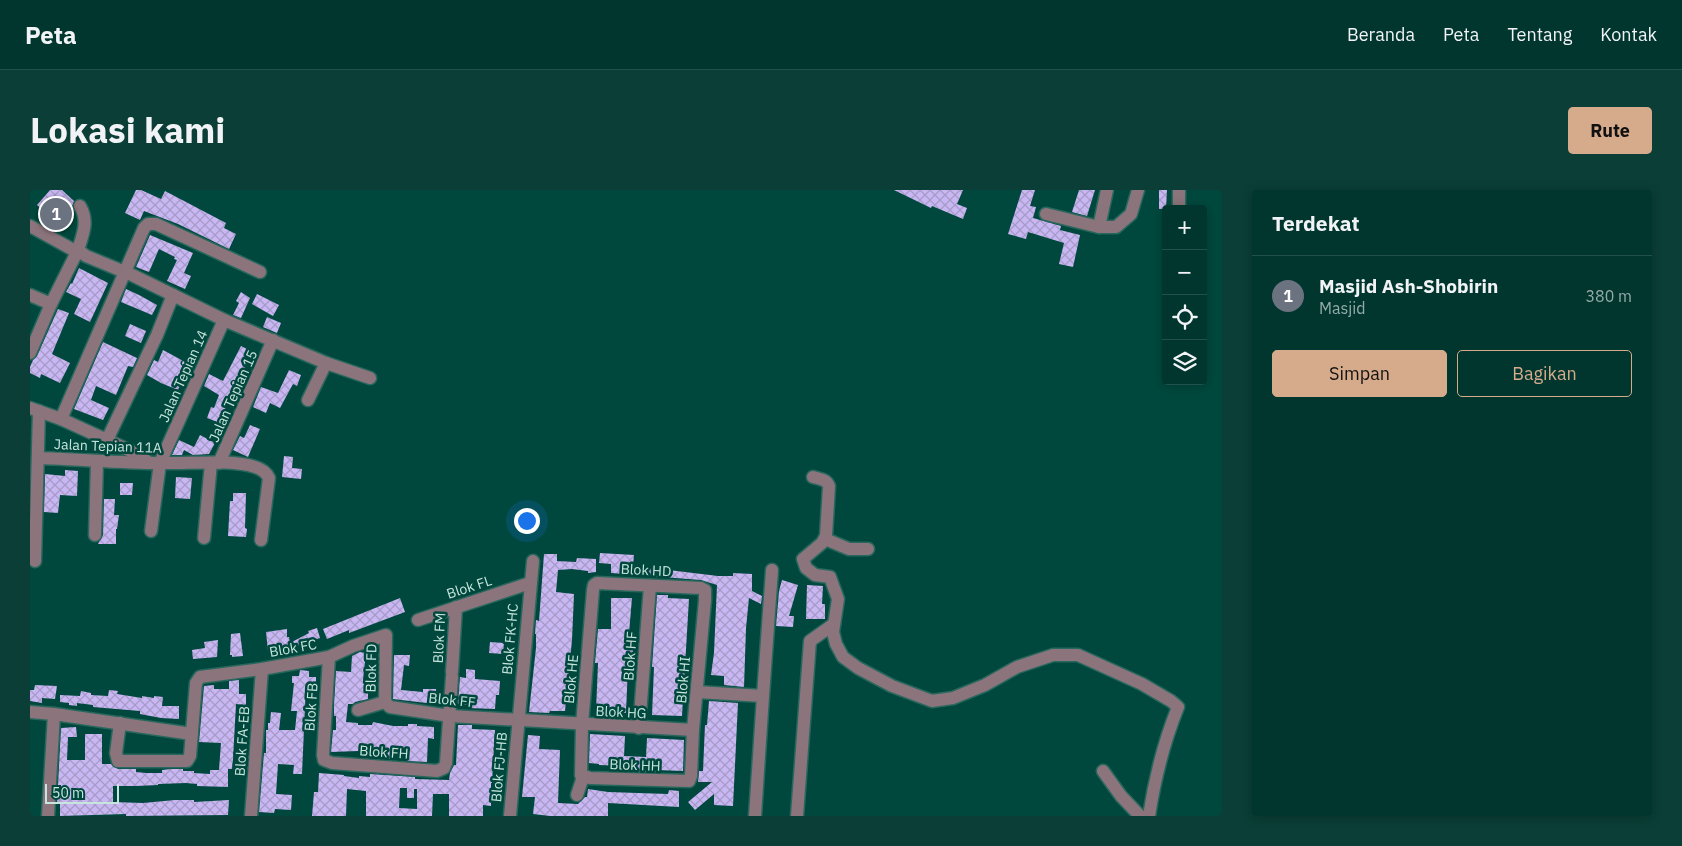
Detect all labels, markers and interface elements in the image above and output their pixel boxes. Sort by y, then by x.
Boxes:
text: Peta [25,19,77,51]
text: Beranda [1347,23,1415,46]
text: Peta [1443,23,1479,46]
text: Tentang [1507,23,1572,46]
text: Kontak [1600,23,1657,46]
text: Lokasi kami [30,107,225,153]
button: Rute [1568,107,1652,154]
pin: 1 [40,195,72,233]
map controls [1162,205,1207,385]
button: + [1162,205,1207,250]
text: Terdekat [1272,209,1360,237]
button: − [1162,250,1207,295]
text: Masjid Ash-Shobirin [1319,274,1498,298]
text: 1 [1283,286,1293,306]
text: 380 m [1585,286,1632,306]
button: locate [1162,295,1207,340]
text: Masjid [1319,298,1366,318]
street label: Jalan Tepian 14 [155,327,211,425]
button: layers [1162,340,1207,385]
street label: Jalan Tepian 15 [205,347,261,445]
button: Simpan [1272,350,1447,397]
button: Bagikan [1457,350,1632,397]
street label: Jalan Tepian 11A [54,435,162,457]
your location [514,508,540,534]
street label: Blok HD [620,560,672,580]
street label: Blok FL [444,571,494,603]
street label: Blok FK-HC [498,602,522,675]
street label: Blok FM [429,612,449,664]
street label: Blok HF [619,631,641,681]
street label: Blok FC [268,635,318,661]
street label: Blok FD [362,643,380,693]
street label: Blok HE [560,654,582,704]
street label: Blok HI [672,656,694,704]
street label: Blok FB [300,682,322,732]
street label: Blok FF [428,689,477,711]
street label: Blok HG [595,702,647,722]
street label: Blok FA-EB [231,705,253,777]
street label: Blok FJ-HB [487,731,511,803]
street label: Blok FH [359,741,409,763]
street label: Blok HH [609,755,661,775]
scale bar [45,781,119,804]
text: 50 m [52,784,84,802]

